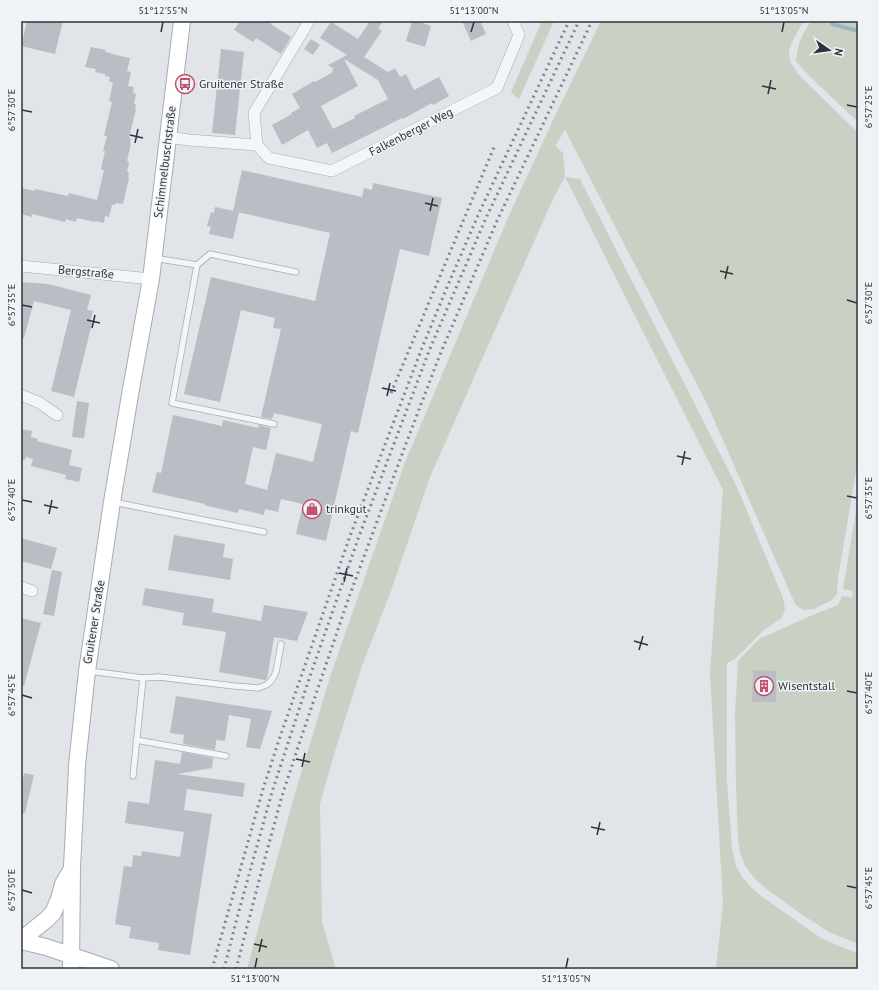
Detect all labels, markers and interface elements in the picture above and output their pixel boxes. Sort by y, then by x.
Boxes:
text: 51°12'55"N [138,4,188,17]
text: 51°13'00"N [449,4,499,17]
text: 51°13'05"N [759,4,809,17]
north arrow [809,30,849,70]
text: N [831,47,846,57]
bus stop icon: Gruitener Straße [174,73,196,95]
place label: Gruitener Straße [199,76,284,91]
text: 6°57'25"E [862,86,875,128]
text: 6°57'30"E [5,89,18,131]
street label: Falkenberger Weg [366,104,455,159]
street label: Schimmelbuschstraße [150,105,179,219]
street label: Bergstraße [58,262,115,281]
text: 6°57'30"E [862,282,875,324]
text: 6°57'35"E [5,284,18,326]
text: 6°57'35"E [862,477,875,519]
text: 6°57'40"E [5,479,18,521]
shop icon: trinkgut [301,498,323,520]
place label: trinkgut [326,501,367,516]
street label: Gruitener Straße [79,579,108,665]
text: 6°57'40"E [862,672,875,714]
text: 6°57'45"E [5,674,18,716]
building icon: Wisentstall [753,675,775,697]
place label: Wisentstall [778,678,836,693]
text: 6°57'45"E [862,867,875,909]
text: 6°57'50"E [5,869,18,911]
text: 51°13'00"N [230,972,280,985]
text: 51°13'05"N [541,972,591,985]

